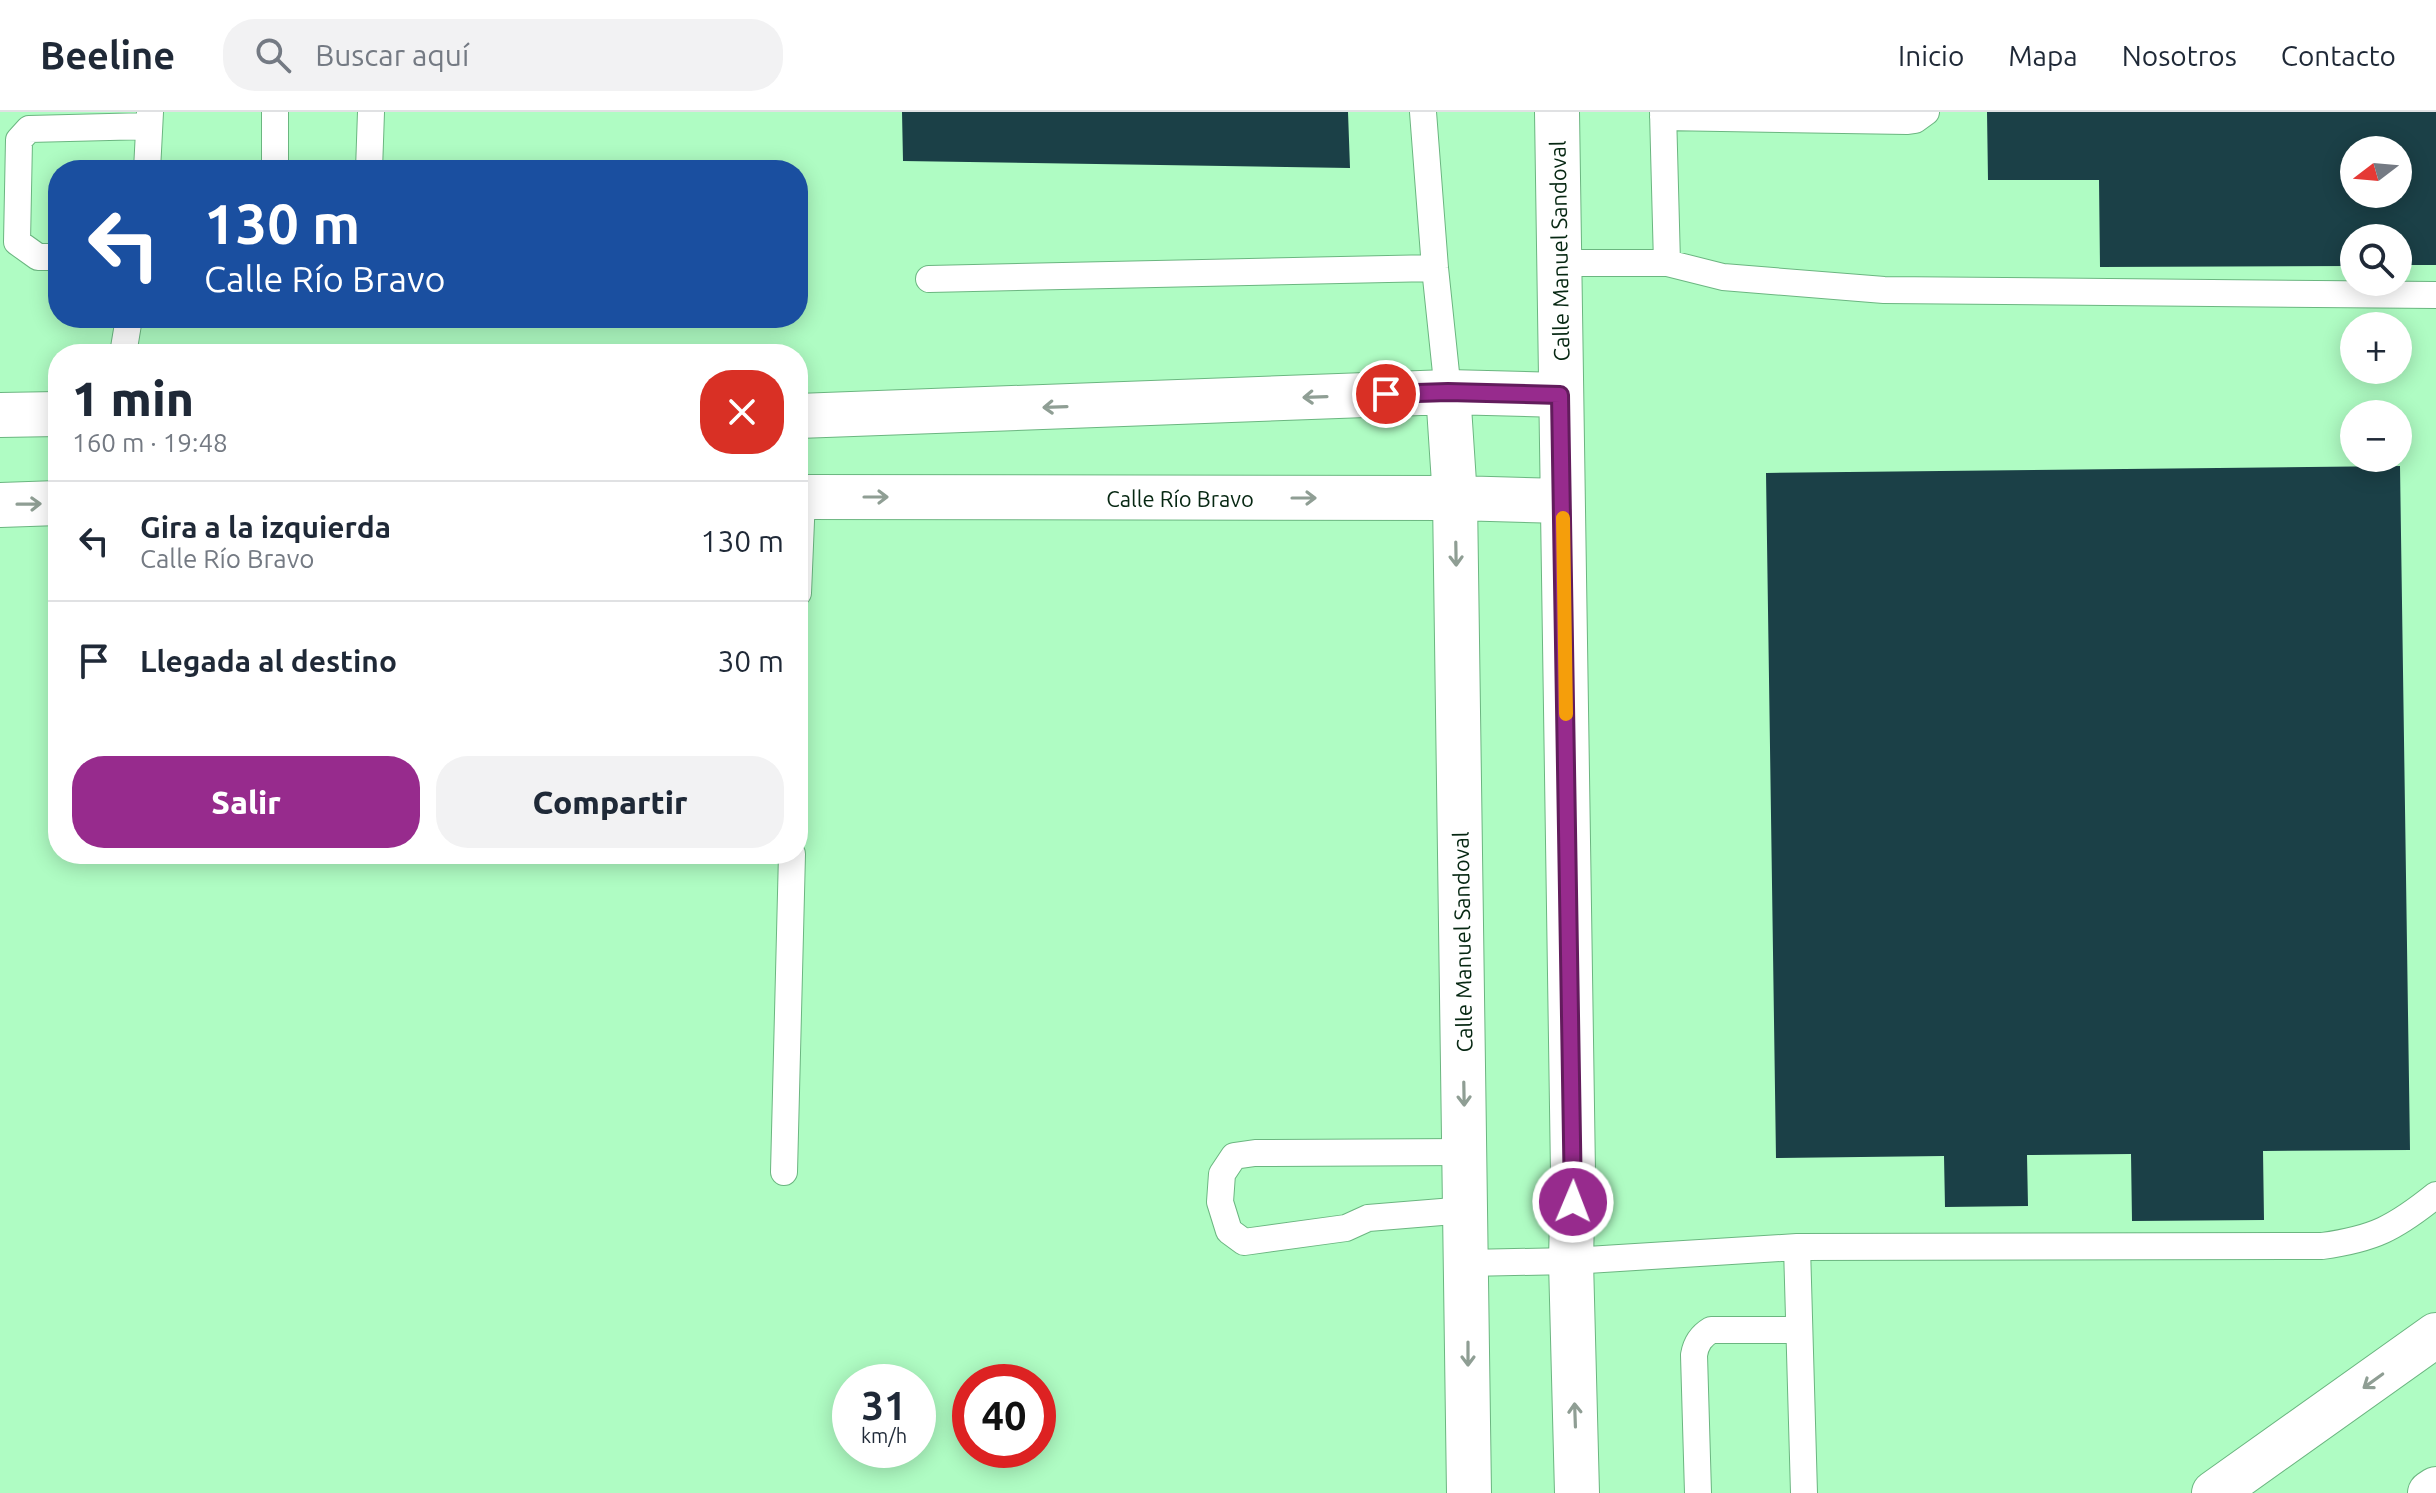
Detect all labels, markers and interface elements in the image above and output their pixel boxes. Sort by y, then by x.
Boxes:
search box [223,19,783,91]
icon: search [251,33,295,77]
text: Beeline [40,34,175,76]
text: Buscar aquí [315,38,469,72]
text: Inicio [1898,40,1964,71]
text: Mapa [2008,40,2078,71]
text: Nosotros [2122,40,2237,71]
text: Contacto [2281,40,2396,71]
north arrow [2340,136,2412,208]
map controls [2340,136,2412,472]
street label: Calle Manuel Sandoval [1545,140,1573,362]
icon: left [72,192,176,296]
text: 130 m [204,192,360,255]
button: search [2340,224,2412,296]
text: Calle Río Bravo [204,258,446,299]
button: + [2340,312,2412,384]
pin [1352,360,1420,428]
button: close [700,370,784,454]
text: 1 min [72,371,194,425]
icon: arrive [1364,372,1408,416]
one-way arrow [1302,390,1329,405]
one-way arrow [1042,399,1069,414]
button: − [2340,400,2412,472]
text: 160 m · 19:48 [72,428,228,457]
street label: Calle Río Bravo [1106,486,1254,511]
one-way arrow [862,489,889,505]
one-way arrow [1290,490,1317,506]
one-way arrow [15,496,42,512]
text: Gira a la izquierda [140,510,391,544]
icon: left [72,519,116,563]
text: 130 m [700,524,784,558]
one-way arrow [1448,540,1464,567]
text: Calle Río Bravo [140,544,315,573]
icon: arrive [72,639,116,683]
text: Llegada al destino [140,644,397,678]
text: 30 m [717,644,784,678]
button: Salir [72,756,420,848]
button: Compartir [436,756,784,848]
street label: Calle Manuel Sandoval [1448,831,1476,1053]
one-way arrow [1456,1080,1472,1107]
position arrow [1531,1160,1615,1244]
one-way arrow [1460,1340,1475,1367]
speed limit sign: 40 [952,1364,1056,1468]
one-way arrow [2362,1372,2384,1389]
text: 31 [861,1383,907,1428]
one-way arrow [1568,1402,1583,1429]
text: km/h [861,1424,907,1447]

